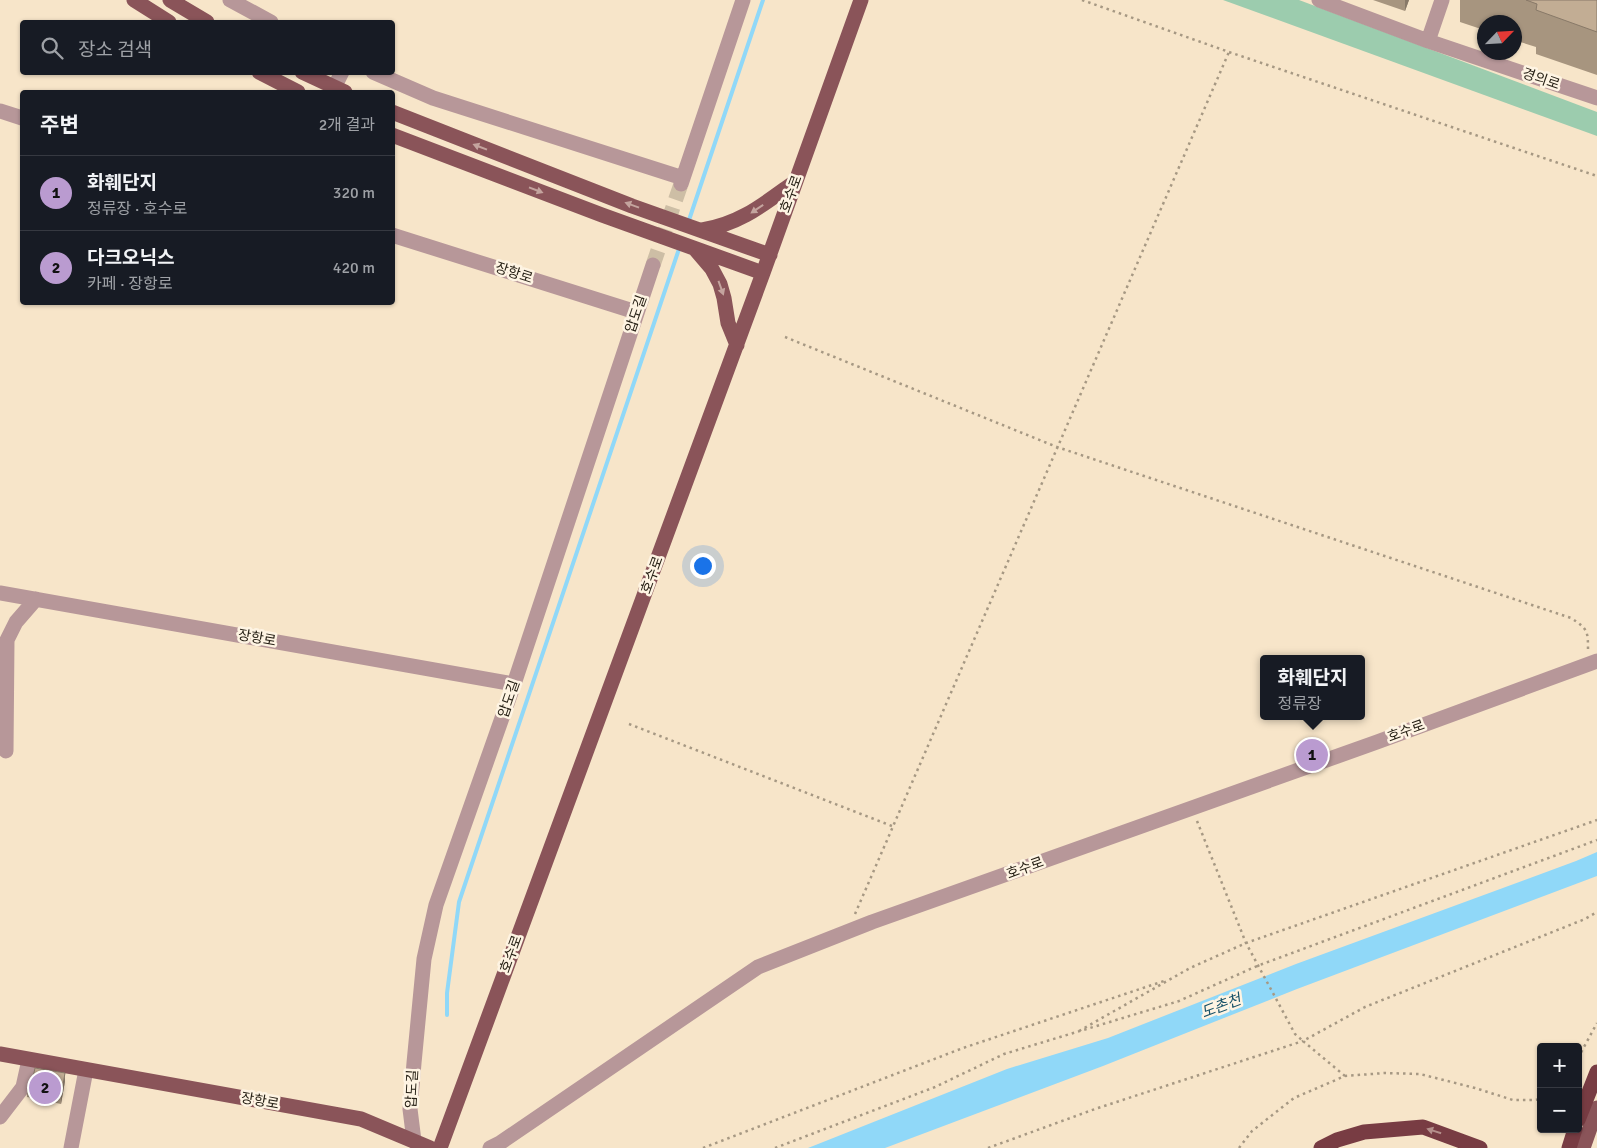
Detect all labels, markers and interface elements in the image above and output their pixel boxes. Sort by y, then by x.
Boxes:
north arrow [1477,15,1522,60]
search box [20,20,395,75]
icon: search [38,34,66,62]
text: 장소 검색 [78,38,152,62]
street label: 경의로 [1520,65,1562,93]
text: 주변 [40,112,79,138]
text: 2개 결과 [319,115,375,135]
one-way arrow [472,143,487,151]
text: 화훼단지 [87,171,157,195]
street label: 호수로 [776,173,806,215]
text: 1 [52,183,60,203]
text: 320 m [333,183,375,203]
one-way arrow [529,186,544,194]
text: 정류장 · 호수로 [87,199,187,219]
one-way arrow [624,201,639,208]
one-way arrow [750,204,763,214]
text: 다크오닉스 [87,246,174,270]
text: 2 [52,258,60,278]
text: 420 m [333,258,375,278]
street label: 장항로 [493,259,535,287]
text: 카페 · 장항로 [87,274,173,294]
one-way arrow [718,281,725,296]
street label: 압도길 [622,293,650,335]
your location [690,553,716,579]
street label: 호수로 [637,554,667,596]
street label: 장항로 [236,626,278,650]
popup [1260,655,1365,720]
text: 화훼단지 [1278,666,1347,690]
street label: 압도길 [495,678,523,720]
text: 정류장 [1278,694,1322,714]
street label: 호수로 [1385,716,1427,746]
pin: 1 [1296,736,1328,774]
street label: 호수로 [1004,853,1046,883]
street label: 호수로 [496,933,526,975]
water label: 도촌천 [1198,989,1246,1022]
map controls [1537,1043,1582,1133]
button: + [1537,1043,1582,1088]
pin: 2 [29,1069,61,1107]
street label: 압도길 [403,1069,421,1109]
button: − [1537,1088,1582,1133]
street label: 장항로 [239,1089,281,1113]
one-way arrow [1427,1127,1442,1134]

